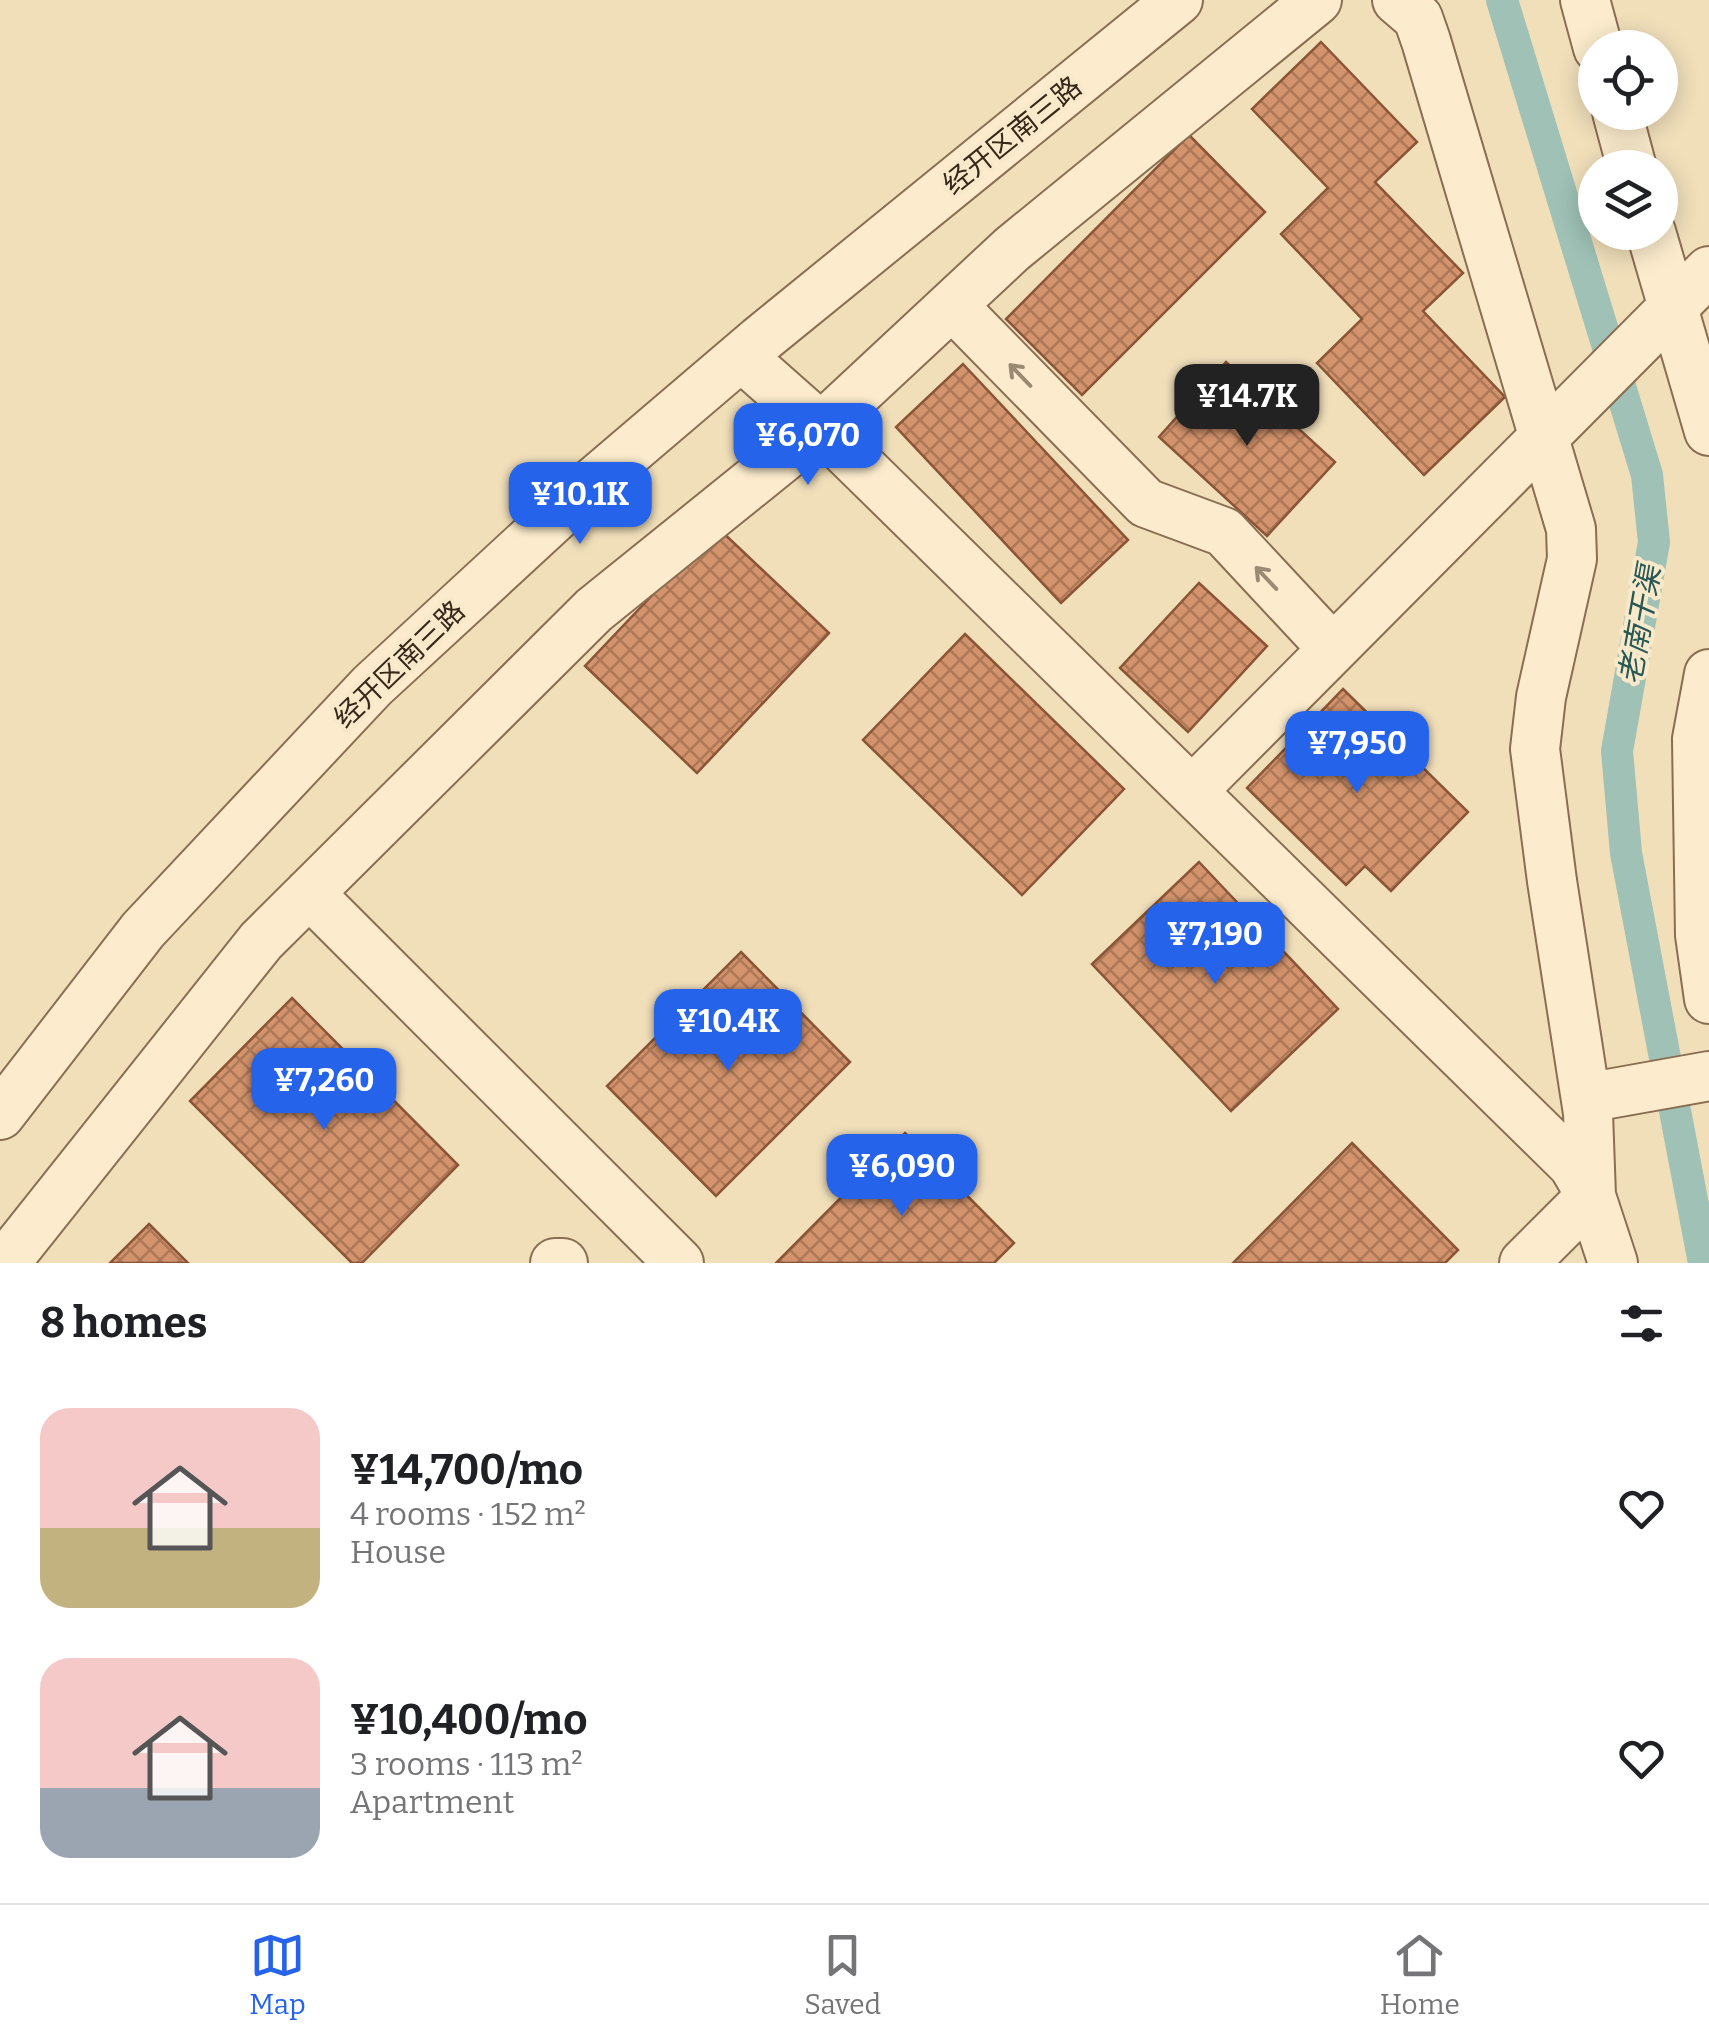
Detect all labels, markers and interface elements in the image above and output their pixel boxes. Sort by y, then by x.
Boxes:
map controls [1578,30,1678,250]
button: locate [1578,30,1678,130]
street label: 经开区南三路 [937,70,1088,201]
button: layers [1578,150,1678,250]
one-way arrow [1009,363,1033,387]
pin: ¥14.7K [1166,364,1328,449]
text: ¥14.7K [1196,377,1298,415]
pin: ¥6,070 [727,403,889,488]
text: ¥6,070 [756,416,860,454]
pin: ¥10.1K [499,462,661,547]
text: ¥10.1K [531,475,629,513]
water label: 老南干渠 [1612,559,1669,687]
one-way arrow [1255,565,1279,591]
street label: 经开区南三路 [327,594,471,735]
pin: ¥7,950 [1276,711,1438,796]
text: ¥7,950 [1307,724,1407,762]
pin: ¥7,190 [1134,902,1296,987]
text: ¥7,190 [1167,915,1263,953]
pin: ¥10.4K [647,989,809,1074]
text: ¥10.4K [676,1002,780,1040]
pin: ¥7,260 [243,1048,405,1133]
text: ¥7,260 [273,1061,375,1099]
pin: ¥6,090 [821,1134,983,1219]
text: ¥6,090 [848,1147,956,1185]
icon: filters [1614,1296,1669,1351]
text: 8 homes [40,1298,208,1348]
text: ¥14,700/mo [350,1445,583,1495]
icon: home [120,1448,240,1568]
icon: heart [1614,1481,1669,1536]
text: 4 rooms · 152 m² [350,1495,586,1533]
text: House [350,1533,446,1571]
text: ¥10,400/mo [350,1695,587,1745]
icon: home [120,1698,240,1818]
icon: heart [1614,1731,1669,1786]
text: 3 rooms · 113 m² [350,1745,583,1783]
text: Apartment [350,1783,514,1821]
tab: Map [249,1928,306,2021]
tab: Saved [804,1928,881,2021]
tab: Home [1380,1928,1460,2021]

